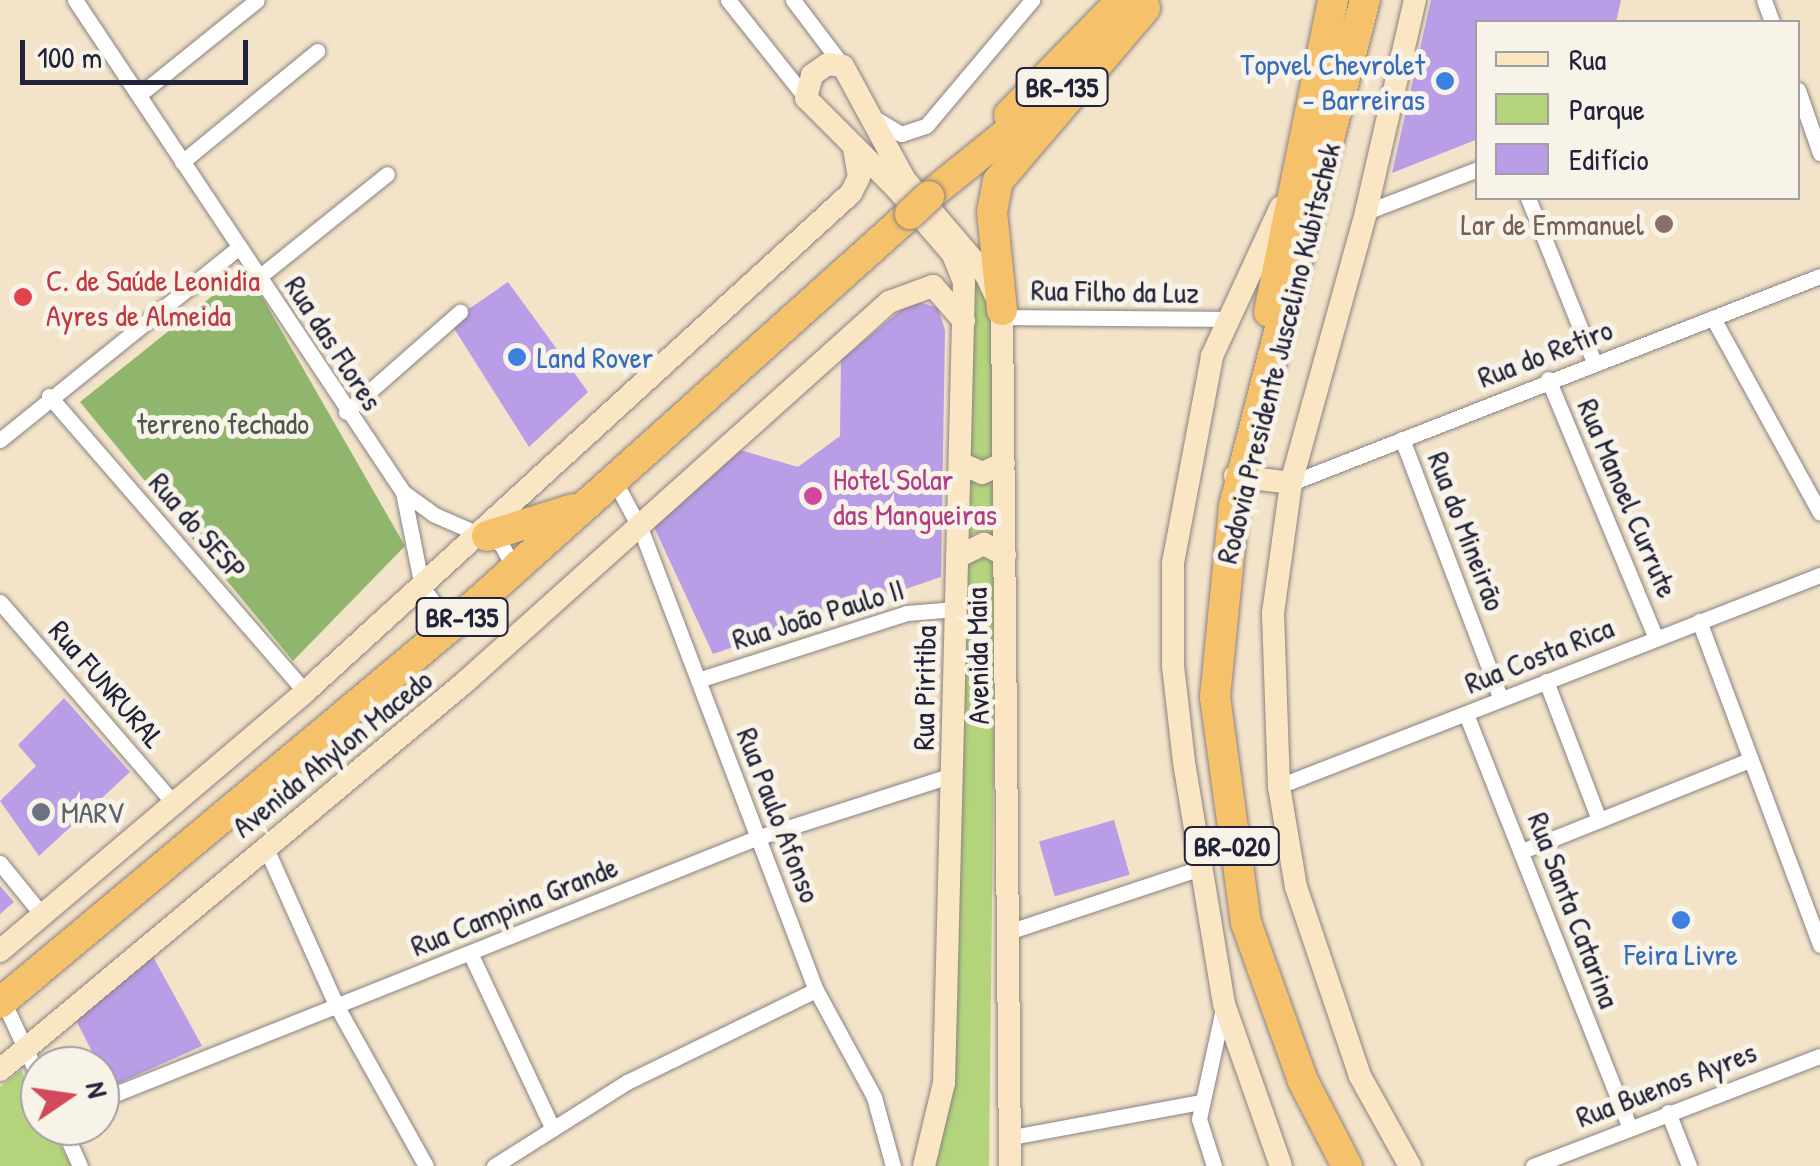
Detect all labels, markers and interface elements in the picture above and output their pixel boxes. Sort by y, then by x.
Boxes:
scale bar [25,20,252,82]
legend [1475,20,1800,200]
text: 100 m [37,37,102,77]
text: Rua [1569,39,1606,79]
place label: Topvel Chevrolet - Barreiras [1240,46,1425,116]
road number: BR-135 [1014,64,1110,110]
marker: Topvel Chevrolet - Barreiras [1434,70,1456,92]
text: Parque [1569,89,1645,129]
street label: Rodovia Presidente Juscelino Kubitschek [1208,139,1348,567]
text: Edifício [1569,139,1649,179]
place label: Lar de Emmanuel [1461,206,1644,242]
marker: Lar de Emmanuel [1653,213,1675,235]
place label: C. de Saúde Leonidia Ayres de Almeida [46,262,260,332]
street label: Rua das Flores [277,269,391,417]
street label: Rua Filho da Luz [1031,272,1199,310]
marker: C. de Saúde Leonidia Ayres de Almeida [10,284,36,310]
street label: Rua do Retiro [1473,311,1617,395]
place label: Land Rover [537,339,653,375]
marker: Land Rover [506,346,528,368]
street label: Rua Manoel Currute [1570,393,1686,603]
park label: terreno fechado [137,405,309,441]
street label: Rua do Mineirão [1420,447,1514,615]
place label: Hotel Solar das Mangueiras [833,461,997,532]
street label: Rua do SESP [142,465,254,587]
marker: Hotel Solar das Mangueiras [802,485,824,507]
street label: Rua João Paulo II [728,571,908,657]
street label: Avenida Maia [958,587,996,725]
road number: BR-135 [414,594,510,640]
street label: Rua Costa Rica [1459,609,1619,701]
street label: Rua FUNRURAL [42,613,172,755]
street label: Rua Piritiba [905,625,943,751]
street label: Avenida Ahylon Macedo [225,661,439,845]
street label: Rua Paulo Afonso [729,723,829,907]
place label: MARV [61,794,124,830]
marker: MARV [30,801,52,823]
street label: Rua Santa Catarina [1520,807,1628,1013]
road number: BR-020 [1182,823,1282,869]
street label: Rua Campina Grande [405,848,623,964]
marker: Feira Livre [1670,909,1692,931]
place label: Feira Livre [1624,936,1738,972]
street label: Rua Buenos Ayres [1571,1033,1761,1135]
north arrow [20,1046,120,1146]
text: N [77,1078,117,1101]

